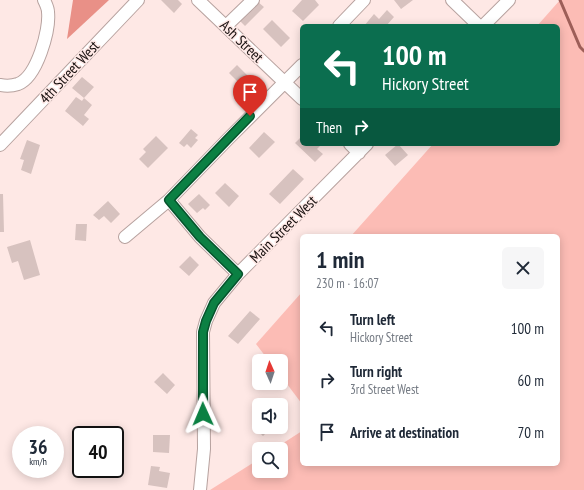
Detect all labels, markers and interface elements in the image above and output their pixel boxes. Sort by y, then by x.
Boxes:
street label: Ash Street [216,16,268,66]
street label: 4th Street West [35,36,103,108]
text: 100 m [382,36,446,73]
icon: left [316,40,368,92]
text: Hickory Street [382,72,469,95]
pin [233,75,267,116]
icon: arrive [239,81,261,103]
icon: right [350,116,372,138]
text: Then [316,118,342,137]
street label: Main Street West [245,191,321,267]
text: 1 min [316,244,364,275]
button: close [502,247,544,289]
text: 230 m · 16:07 [316,275,379,292]
text: Turn left [350,310,395,329]
icon: left [316,317,338,339]
text: 100 m [511,319,544,338]
text: Hickory Street [350,329,413,346]
north arrow [252,354,288,390]
map controls [252,354,288,478]
text: Turn right [350,362,402,381]
icon: right [316,369,338,391]
text: 60 m [518,371,544,390]
text: 3rd Street West [350,381,419,398]
position arrow [182,393,224,435]
button: sound [252,398,288,434]
icon: arrive [316,421,338,443]
text: Arrive at destination [350,423,459,442]
text: 70 m [518,423,544,442]
speed limit sign: 40 [72,426,124,478]
text: 36 [28,434,48,460]
button: search [252,442,288,478]
text: km/h [29,455,47,468]

